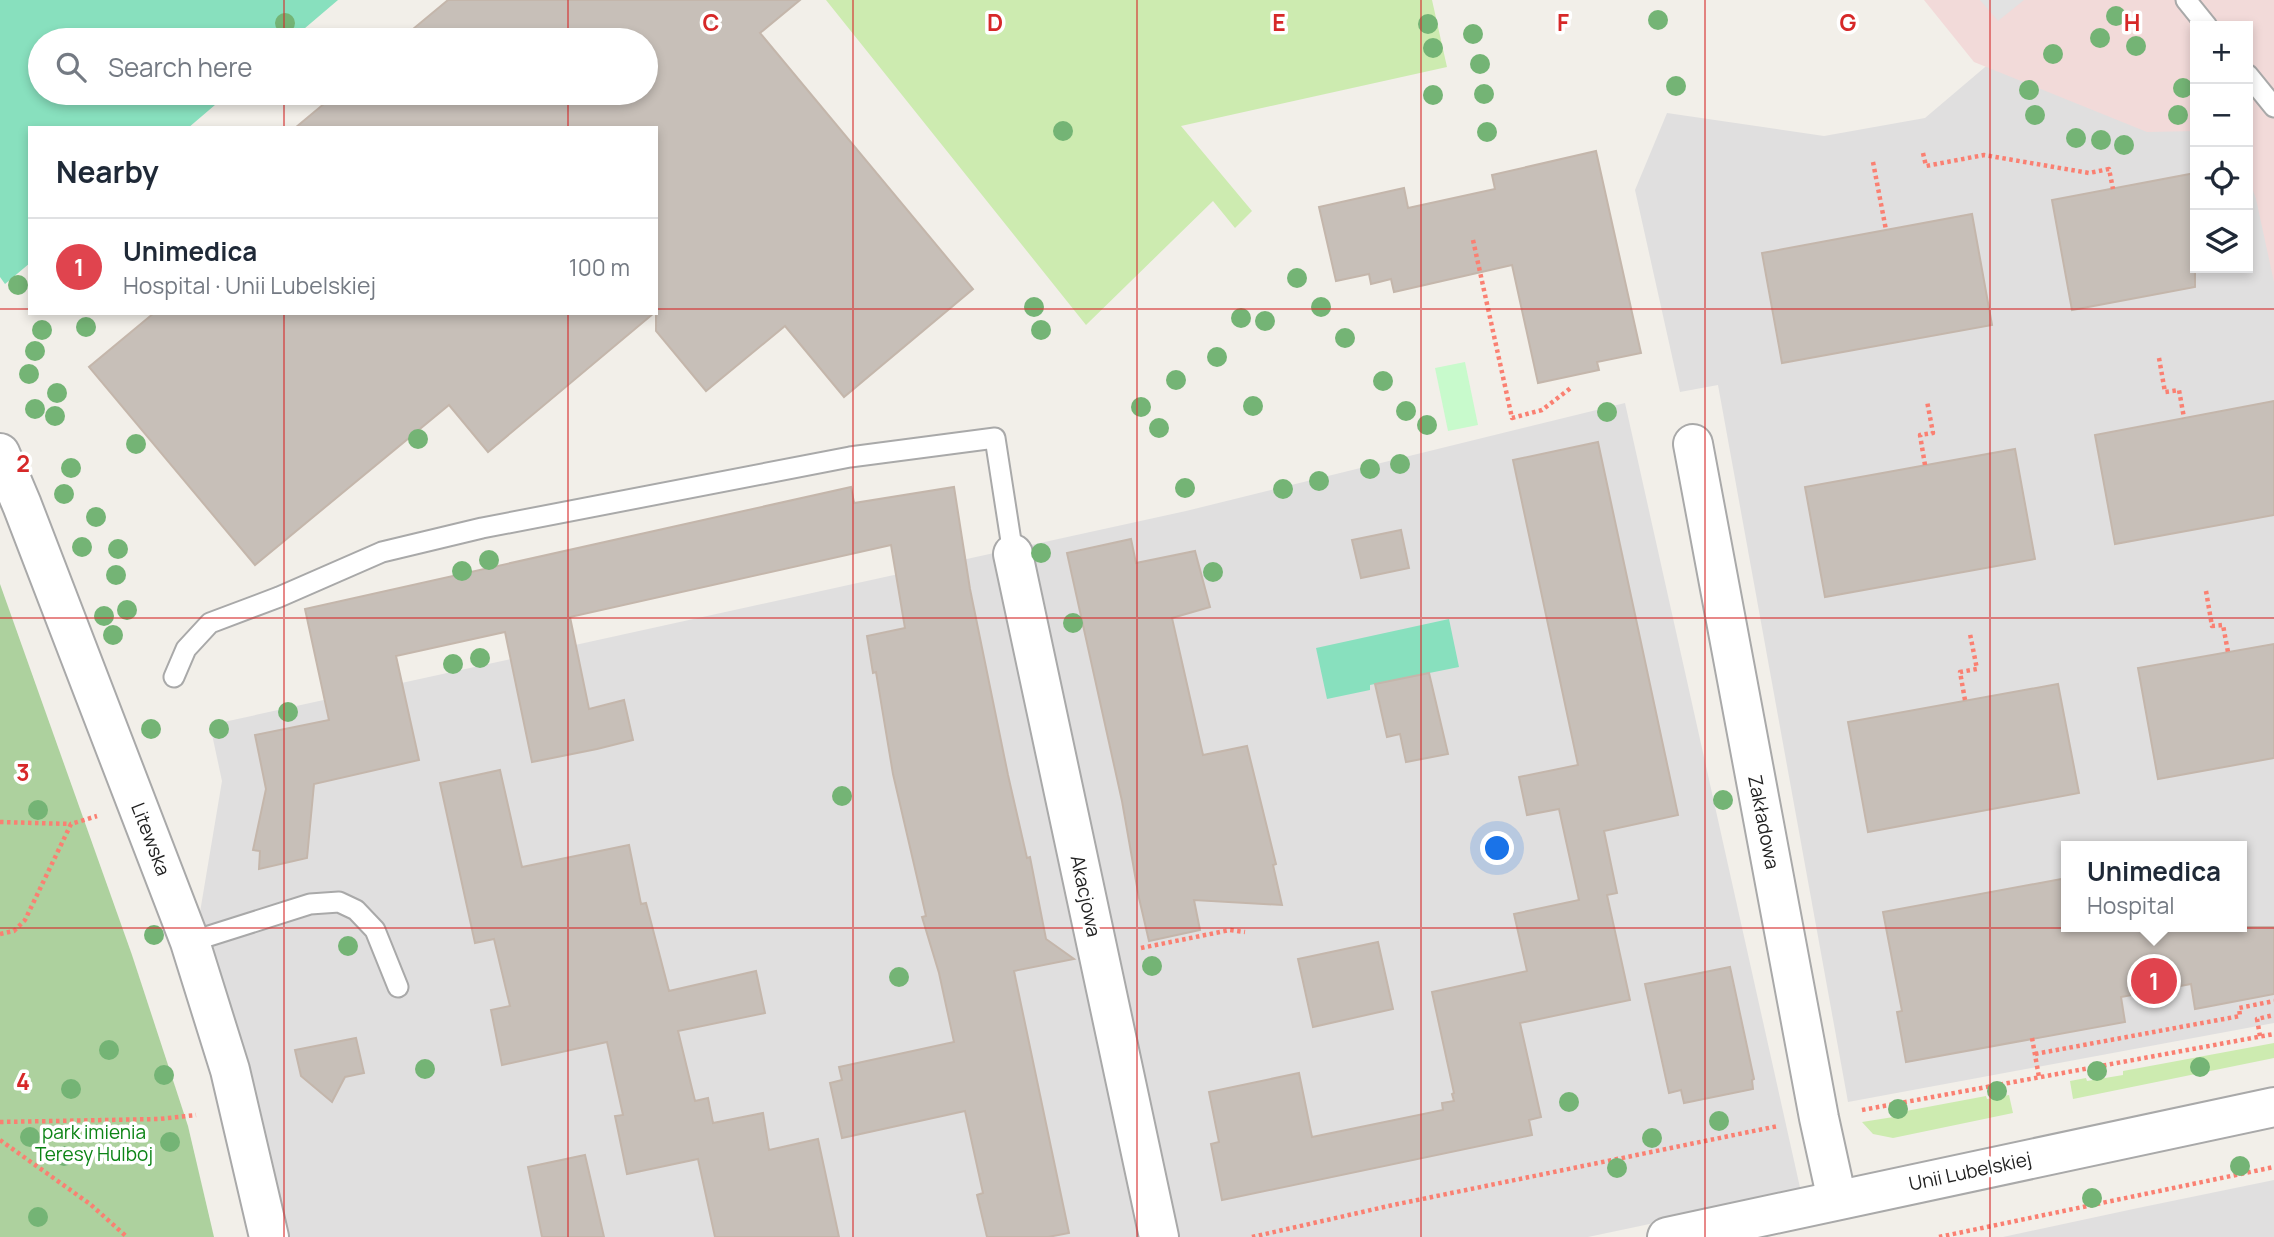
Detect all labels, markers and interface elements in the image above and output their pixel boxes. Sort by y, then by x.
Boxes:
text: C [703,6,720,38]
text: D [987,6,1003,38]
text: E [1272,6,1286,38]
text: F [1557,6,1569,38]
text: G [1840,6,1857,38]
text: H [2124,6,2140,38]
map controls [2190,21,2253,273]
button: + [2190,21,2253,84]
search box [28,28,658,105]
icon: search [52,48,90,86]
text: Search here [108,49,253,85]
button: − [2190,84,2253,147]
button: locate [2190,147,2253,210]
text: Nearby [56,151,159,192]
button: layers [2190,210,2253,273]
text: Unimedica [123,233,257,269]
text: 1 [74,251,84,283]
text: 100 m [569,251,630,283]
text: Hospital · Unii Lubelskiej [123,269,376,301]
text: 2 [16,447,30,479]
text: 3 [16,756,30,788]
street label: Zakładowa [1742,773,1786,871]
street label: Litewska [125,799,177,879]
your location [1480,831,1514,865]
popup [2061,841,2247,932]
street label: Akacjowa [1065,853,1107,939]
text: Unimedica [2087,853,2221,889]
text: Hospital [2087,889,2175,921]
pin: 1 [2131,955,2177,1007]
text: 4 [16,1065,30,1097]
park label: park imienia Teresy Hulboj [35,1119,153,1167]
street label: Unii Lubelskiej [1906,1145,2034,1197]

